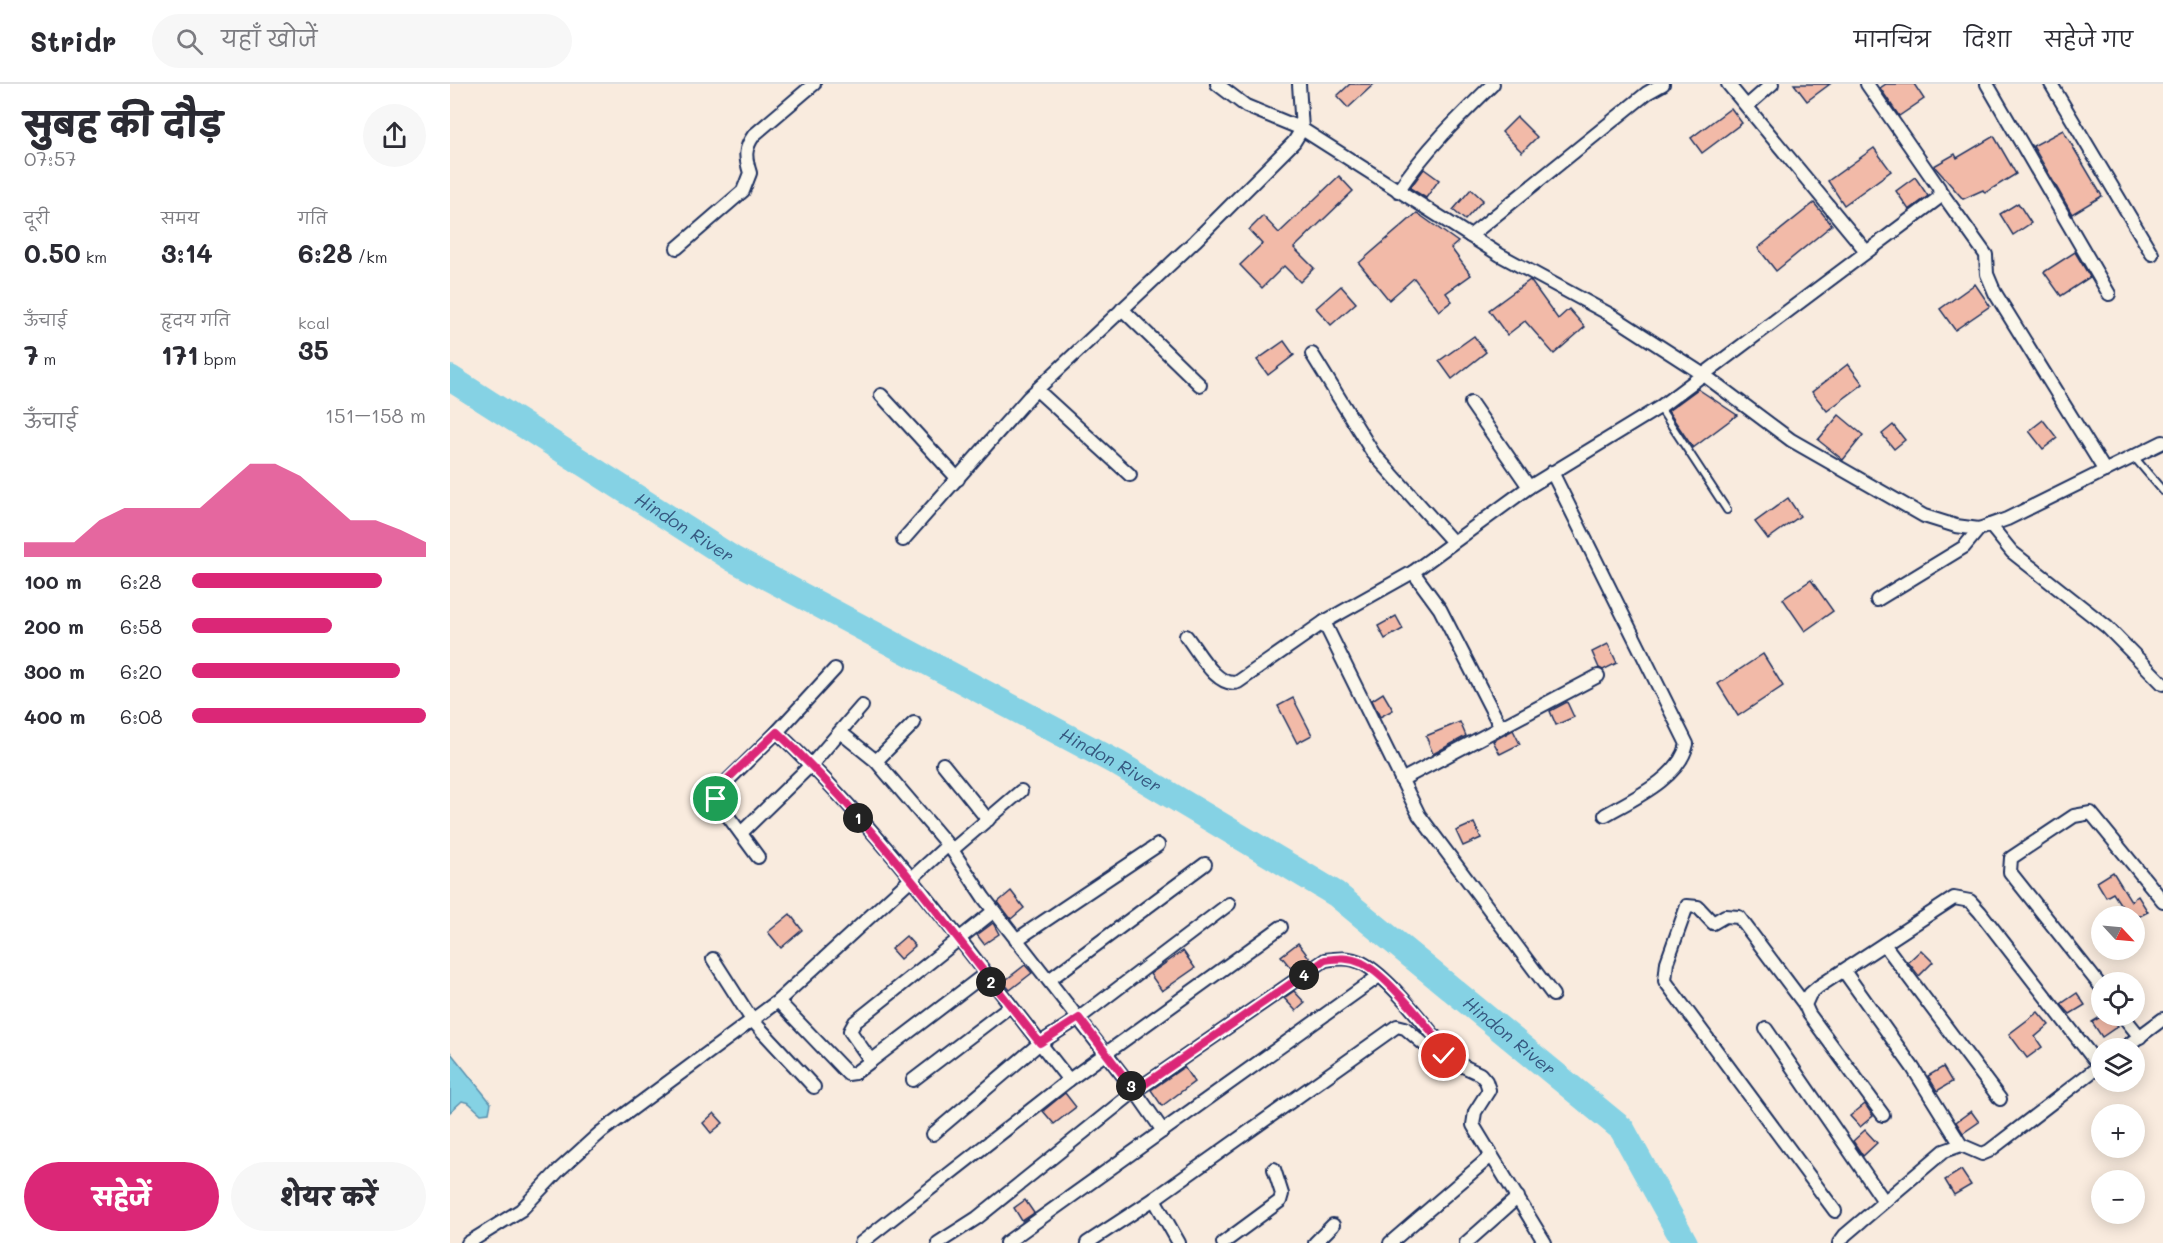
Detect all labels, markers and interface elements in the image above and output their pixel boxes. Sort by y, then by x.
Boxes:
search box [152,14,572,68]
text: Stridr [30,23,116,59]
text: यहाँ खोजें [221,24,317,53]
icon: search [173,25,206,58]
text: मानचित्र [1854,25,1931,52]
text: दिशा [1964,25,2011,52]
text: सहेजे गए [2044,25,2133,52]
text: सुबह की दौड़ [24,101,222,144]
button: share [363,104,426,167]
text: 07:57 [24,145,76,171]
text: दूरी [24,207,49,228]
text: समय [161,207,199,228]
text: गति [298,207,327,228]
text: 0.50 [24,236,81,270]
text: 3:14 [161,236,213,270]
text: 6:28 [298,236,353,270]
text: km [81,246,107,267]
text: /km [353,246,387,267]
text: ऊँचाई [24,309,67,330]
text: हृदय गति [161,309,230,330]
text: kcal [298,312,330,333]
text: 35 [298,333,329,367]
text: 7 [24,338,38,372]
text: 171 [161,338,199,372]
text: m [38,348,56,369]
text: bpm [199,348,236,369]
text: 151–158 m [325,402,426,428]
text: ऊँचाई [24,407,78,433]
water label: Hindon River [631,486,739,567]
text: 100 m [24,568,82,594]
text: 6:28 [120,568,162,594]
text: 200 m [24,613,84,639]
text: 6:58 [120,613,162,639]
text: 300 m [24,658,85,684]
text: 6:20 [120,658,162,684]
text: 400 m [24,703,85,729]
text: 6:08 [120,703,163,729]
water label: Hindon River [1056,722,1166,798]
pin [690,773,741,824]
icon: arrive [699,782,732,815]
pin: 1 [843,803,873,833]
text: 1 [854,807,862,828]
north arrow [2091,906,2145,960]
map controls [2091,906,2145,1224]
pin: 4 [1289,960,1319,990]
text: 4 [1299,964,1309,985]
pin: 2 [976,967,1006,997]
text: 2 [987,971,995,992]
button: locate [2091,972,2145,1026]
water label: Hindon River [1458,990,1561,1081]
pin [1418,1030,1469,1081]
button: layers [2091,1038,2145,1092]
icon: check [1427,1039,1460,1072]
pin: 3 [1116,1071,1146,1101]
text: 3 [1126,1075,1136,1096]
button: + [2091,1104,2145,1158]
button: सहेजें [24,1162,219,1231]
button: शेयर करें [231,1162,426,1231]
button: − [2091,1170,2145,1224]

